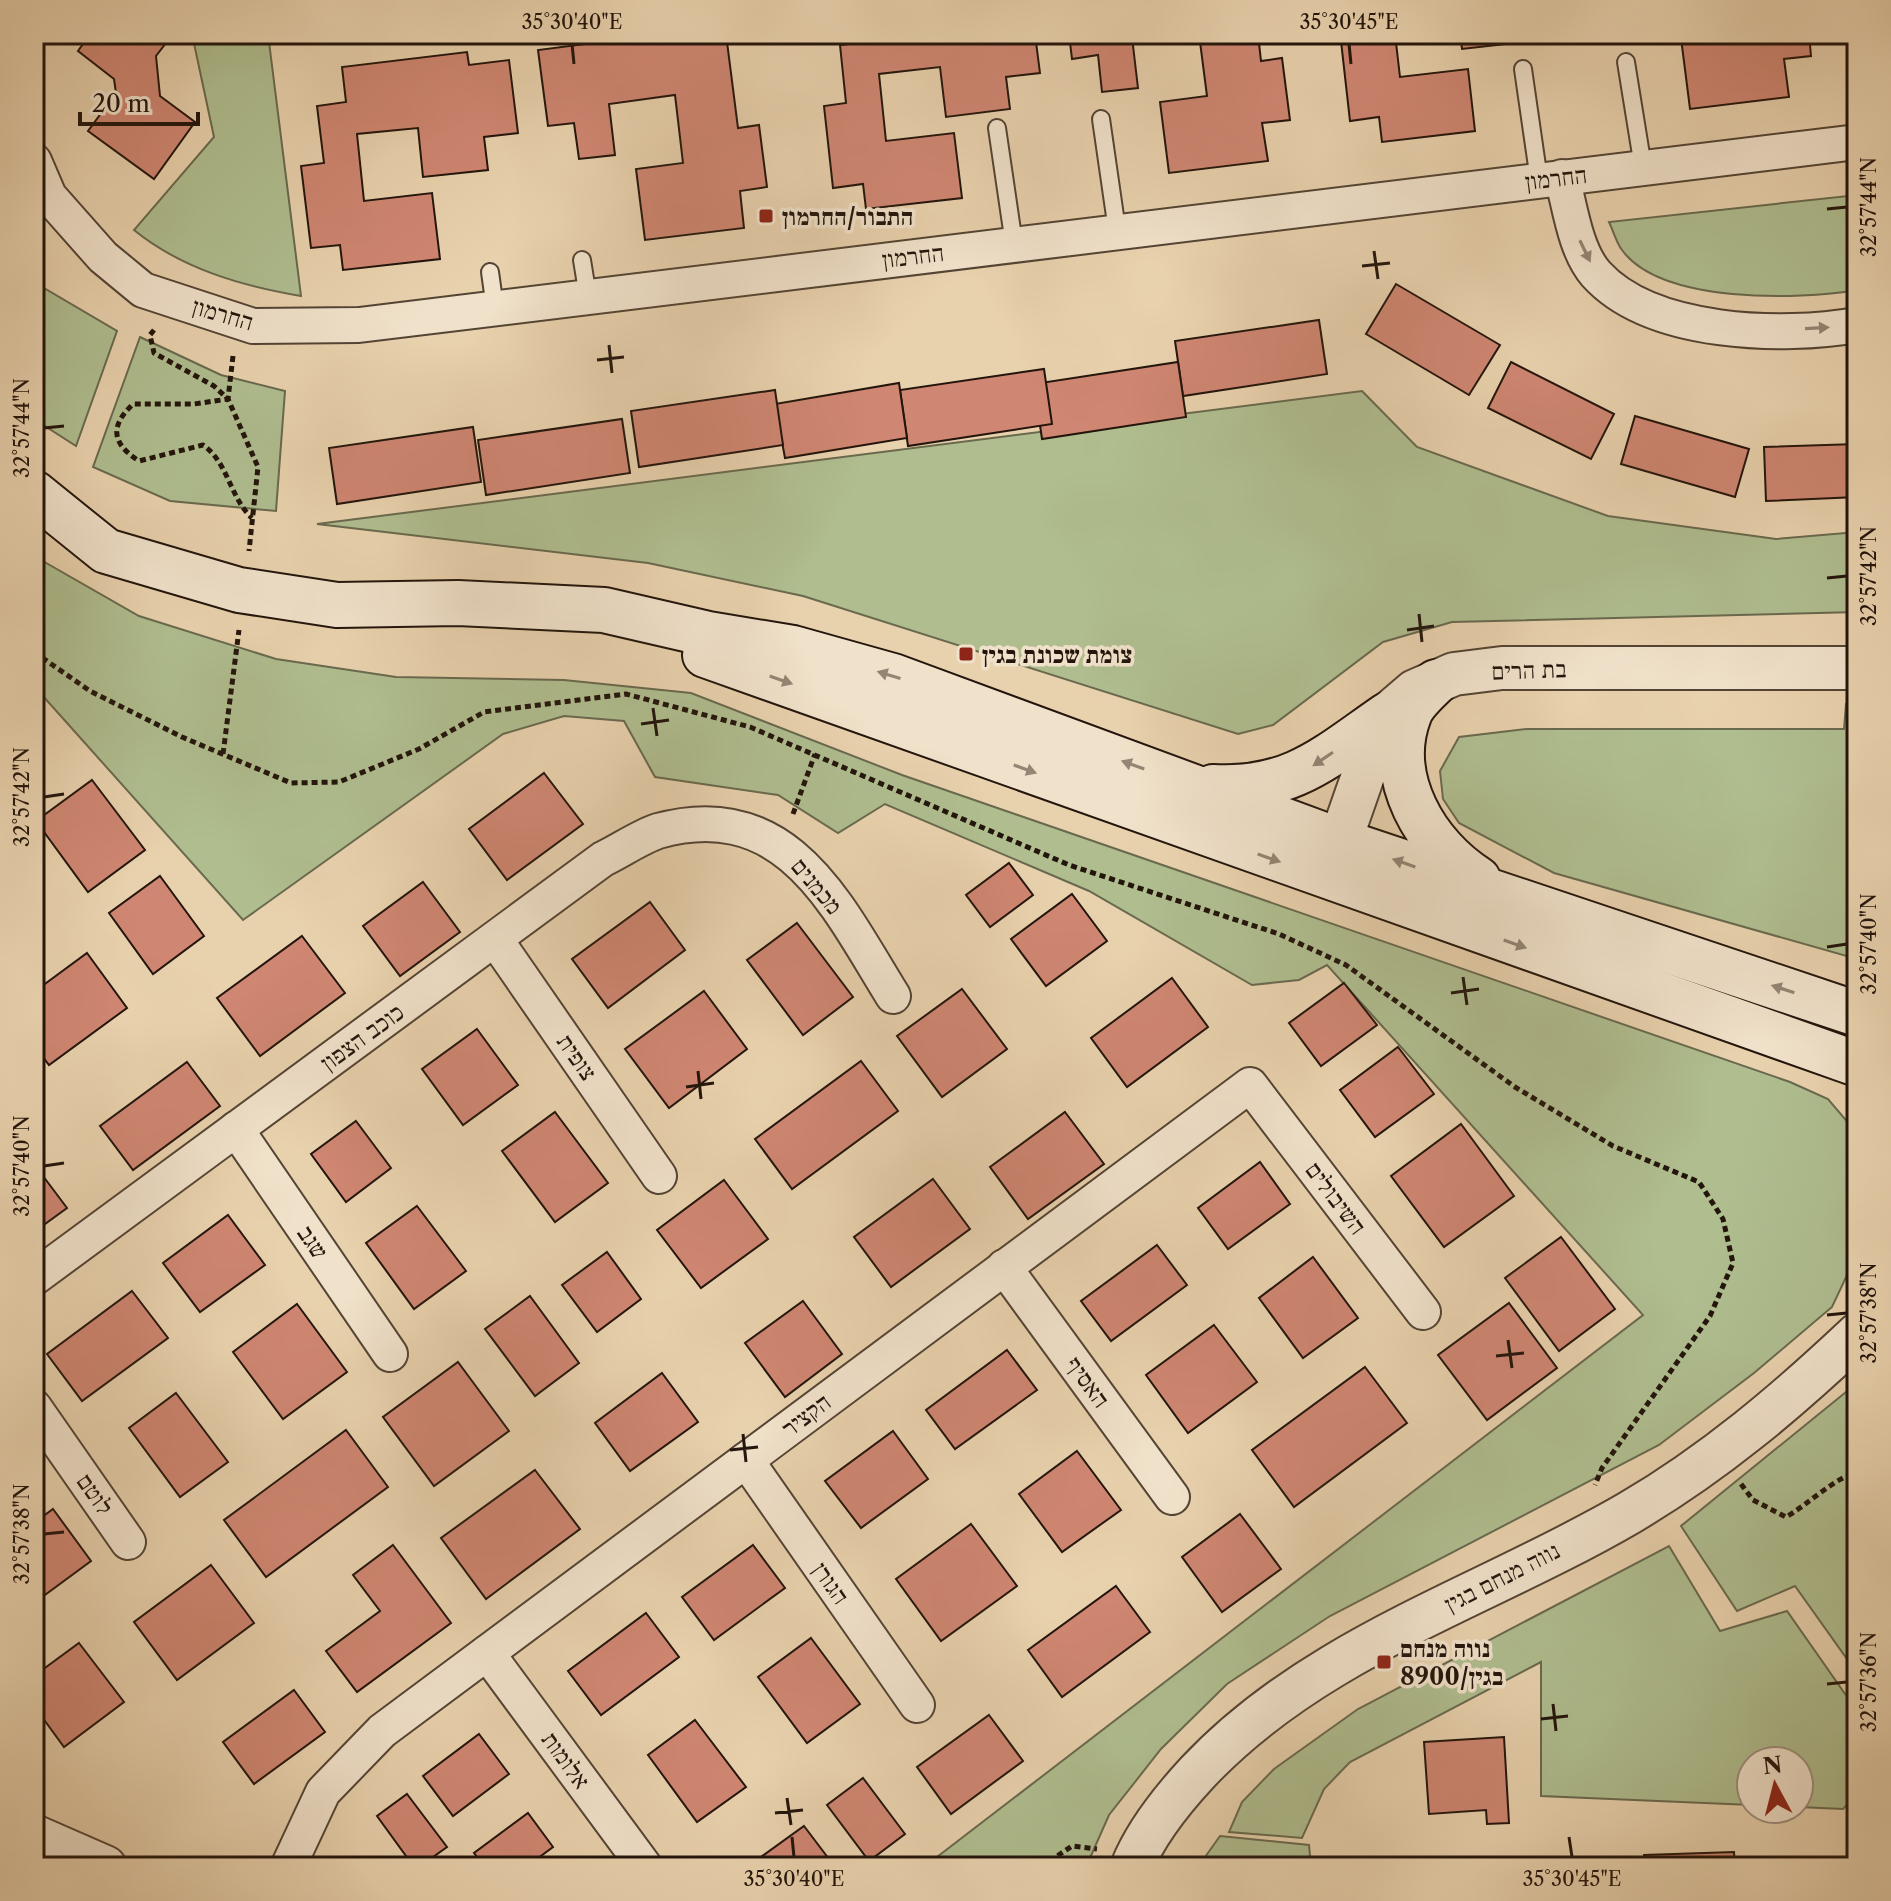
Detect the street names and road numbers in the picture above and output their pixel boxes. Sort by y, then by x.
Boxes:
street label: החרמון [1523,160,1589,196]
street label: החרמון [880,238,946,274]
street label: החרמון [189,291,257,337]
street label: בת הרים [1491,654,1567,686]
street label: מכמנים [785,852,849,920]
street label: כוכב הצפון [315,997,409,1077]
street label: צופית [551,1028,603,1086]
street label: השיבולים [1299,1156,1373,1240]
street label: שגב [291,1220,335,1264]
street label: האסיף [1060,1351,1116,1413]
street label: הקציר [776,1387,836,1443]
street label: לוטם [71,1468,119,1520]
street label: נווה מנחם בגין [1440,1536,1564,1618]
street label: הגורן [806,1556,856,1610]
street label: אלומות [536,1726,596,1794]

